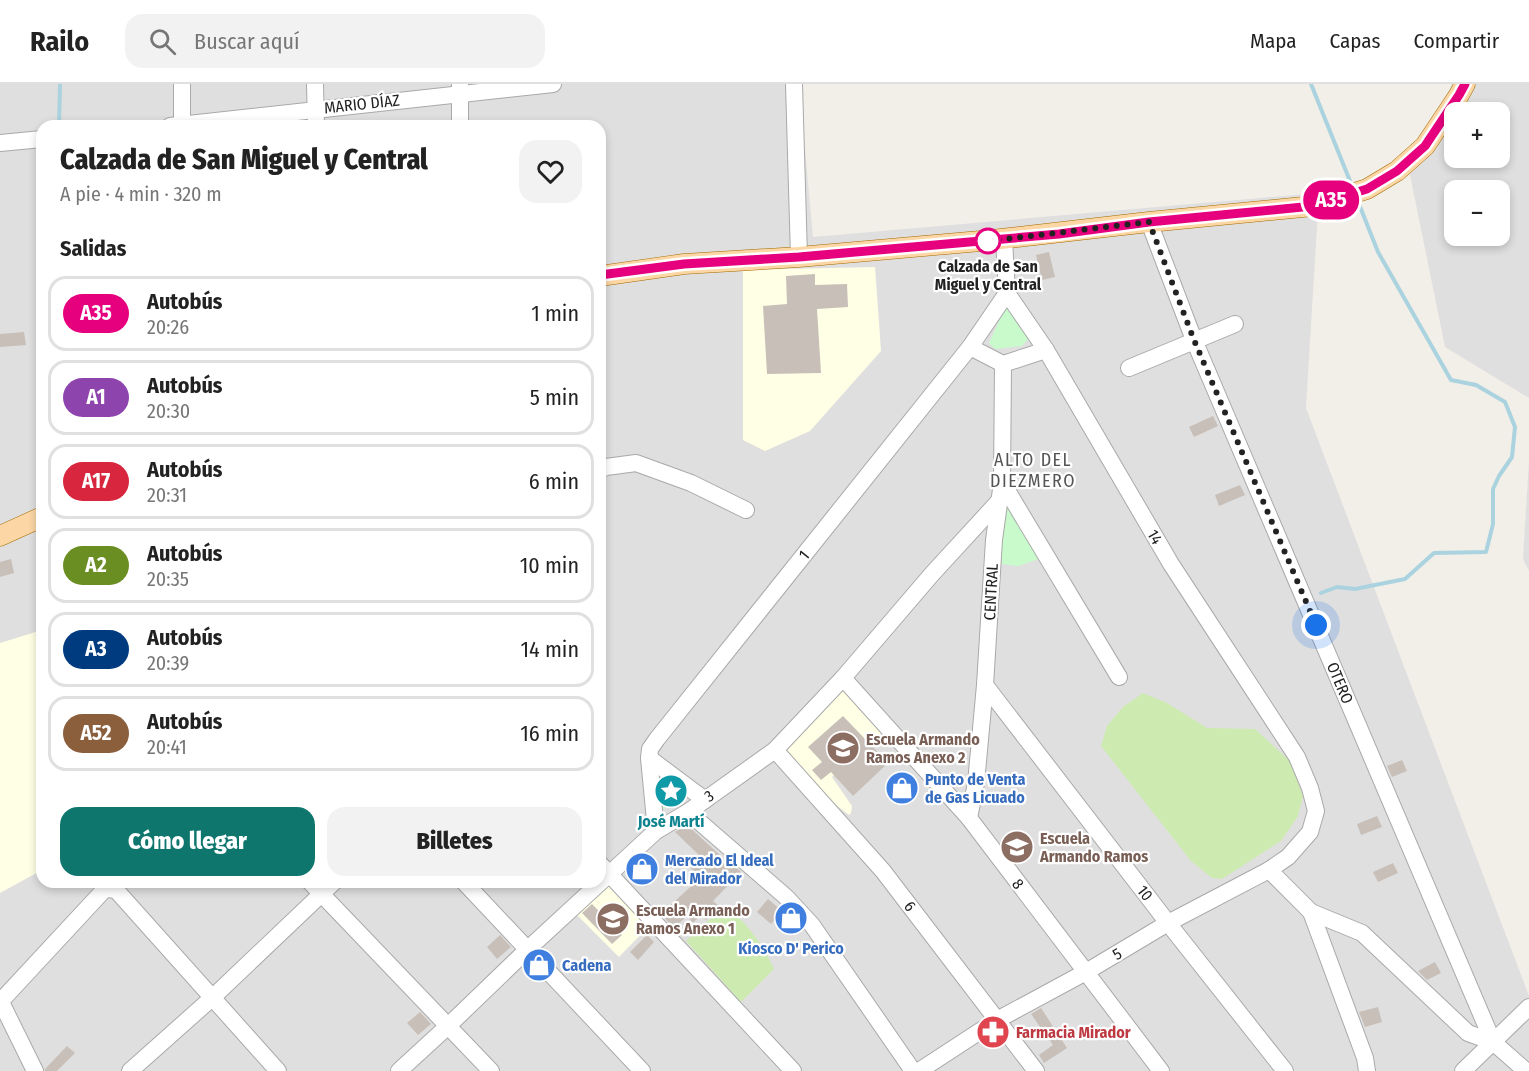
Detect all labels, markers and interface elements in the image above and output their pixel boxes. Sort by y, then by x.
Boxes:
search box [125,14,545,68]
text: Railo [30,25,89,58]
icon: search [146,25,179,58]
text: Buscar aquí [194,28,299,55]
text: Mapa [1250,28,1297,54]
text: Capas [1330,28,1380,54]
text: Compartir [1413,28,1499,54]
street label: MARIO DÍAZ [323,91,401,117]
map controls [1444,102,1510,246]
button: + [1444,102,1510,168]
button: heart [519,140,582,203]
text: Calzada de San Miguel y Central [60,143,428,176]
line badge: A35 [1296,180,1366,220]
button: − [1444,180,1510,246]
text: A pie · 4 min · 320 m [60,182,222,206]
text: A35 [1315,187,1347,213]
marker: Calzada de San Miguel y Central [975,228,1001,254]
text: Salidas [60,235,126,262]
place label: Calzada de San Miguel y Central [935,257,1042,294]
text: Autobús [147,288,222,315]
text: A35 [80,300,112,326]
text: 1 min [531,300,579,327]
text: 20:26 [147,315,189,339]
text: Autobús [147,372,222,399]
text: A1 [86,384,106,410]
text: 5 min [530,384,579,411]
text: 20:30 [147,399,190,423]
district label: ALTO DEL DIEZMERO [990,449,1076,492]
text: Autobús [147,456,222,483]
text: A17 [82,468,110,494]
text: 6 min [529,468,579,495]
text: 20:31 [147,483,187,507]
street label: 14 [1143,526,1167,548]
text: Autobús [147,540,222,567]
street label: 1 [795,547,813,563]
text: A2 [85,552,107,578]
text: 10 min [520,552,579,579]
street label: CENTRAL [980,563,1002,621]
text: 20:35 [147,567,189,591]
your location [1301,610,1331,640]
text: Autobús [147,624,222,651]
text: A3 [85,636,107,662]
text: 14 min [521,636,579,663]
text: 20:39 [147,651,189,675]
street label: OTERO [1323,659,1357,707]
text: Autobús [147,708,222,735]
text: A52 [80,720,112,746]
text: 16 min [520,720,579,747]
school or university icon: Escuela Armando Ramos Anexo 2 [825,730,861,766]
place label: Escuela Armando Ramos Anexo 2 [866,730,980,767]
text: 20:41 [147,735,187,759]
shop icon: Punto de Venta de Gas Licuado [884,770,920,806]
place label: Punto de Venta de Gas Licuado [925,770,1025,807]
place icon: José Martí [653,773,689,809]
street label: 3 [701,786,717,806]
button: Cómo llegar [60,807,315,876]
button: Billetes [327,807,582,876]
place label: José Martí [637,812,705,831]
school or university icon: Escuela Armando Ramos [999,829,1035,865]
place label: Escuela Armando Ramos [1039,829,1148,866]
shop icon: Mercado El Ideal del Mirador [624,851,660,887]
place label: Mercado El Ideal del Mirador [665,851,774,888]
street label: 8 [1008,875,1028,893]
street label: 10 [1133,881,1157,905]
street label: 6 [900,897,920,915]
shop icon: Kiosco D' Perico [773,900,809,936]
school or university icon: Escuela Armando Ramos Anexo 1 [595,901,631,937]
place label: Escuela Armando Ramos Anexo 1 [636,901,750,938]
place label: Kiosco D' Perico [738,939,844,958]
street label: 5 [1109,944,1125,964]
shop icon: Cadena [521,947,557,983]
place label: Cadena [562,956,611,975]
pharmacy icon: Farmacia Mirador [975,1014,1011,1050]
place label: Farmacia Mirador [1016,1023,1131,1042]

